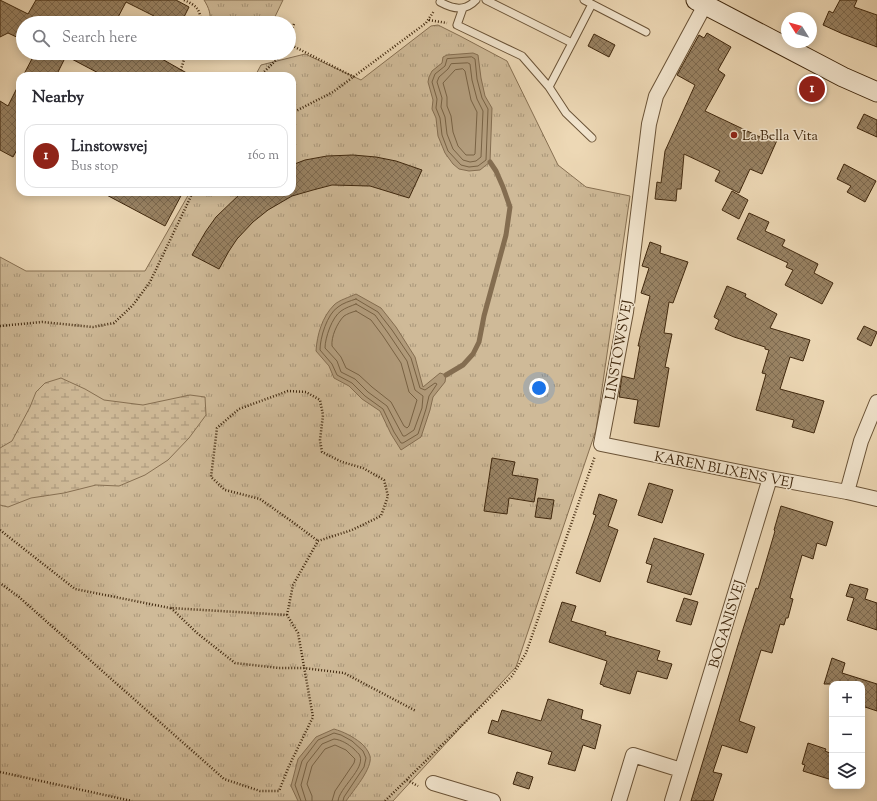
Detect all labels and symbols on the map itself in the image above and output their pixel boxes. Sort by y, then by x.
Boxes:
north arrow [781,12,817,48]
pin: 1 [799,74,825,104]
place label: La Bella Vita [742,127,819,147]
marker: La Bella Vita [729,130,739,140]
street label: LINSTOWSVEJ [601,299,639,402]
your location [529,378,549,398]
street label: KAREN BLIXENS VEJ [652,448,795,494]
street label: BOGANISVEJ [705,578,751,671]

